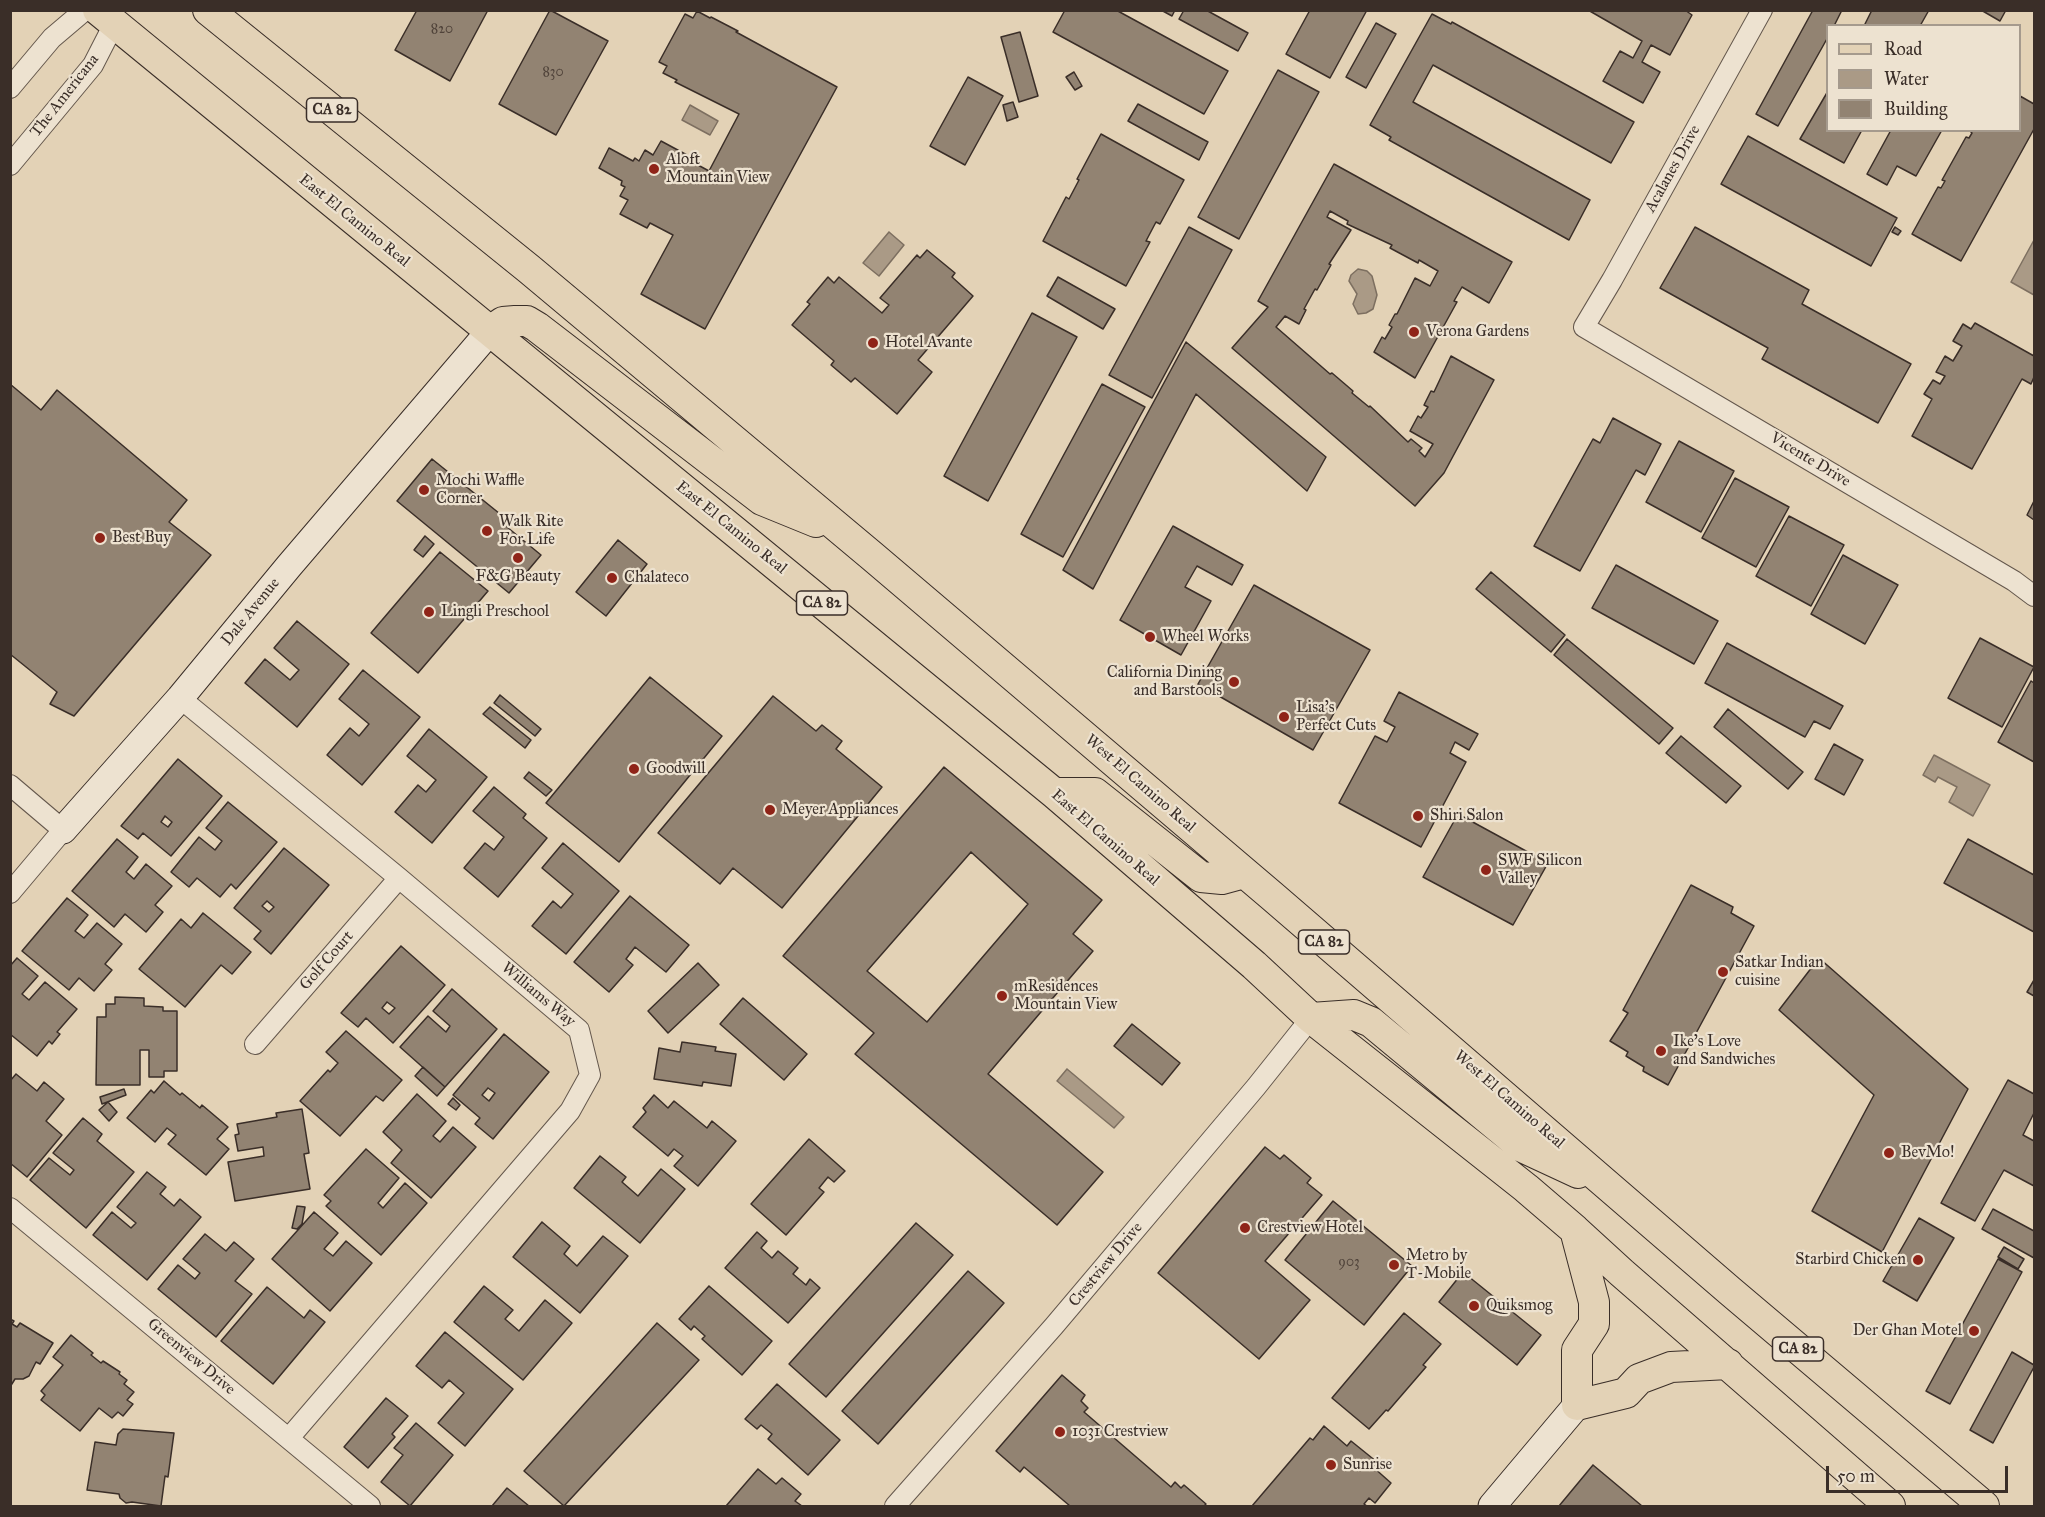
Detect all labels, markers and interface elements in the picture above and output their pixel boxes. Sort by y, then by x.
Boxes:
house number: 820 [431,22,453,38]
legend [1826,24,2021,132]
text: Road [1884,38,1922,60]
street label: The Americana [27,51,103,141]
house number: 830 [542,65,564,81]
text: Water [1884,68,1928,90]
road number: CA 82 [306,98,358,122]
text: Building [1884,98,1947,120]
street label: Acalanes Drive [1641,122,1705,216]
place label: Aloft Mountain View [666,150,769,188]
marker: Aloft Mountain View [647,162,661,176]
street label: East El Camino Real [295,170,413,272]
place label: Verona Gardens [1426,322,1529,342]
marker: Verona Gardens [1407,325,1421,339]
place label: Hotel Avante [885,333,972,353]
marker: Hotel Avante [866,336,880,350]
street label: Vicente Drive [1766,429,1854,491]
place label: Mochi Waffle Corner [436,471,524,509]
street label: East El Camino Real [672,477,790,579]
marker: Mochi Waffle Corner [417,483,431,497]
place label: Walk Rite For Life [499,512,563,550]
marker: Walk Rite For Life [480,524,494,538]
place label: Best Buy [112,528,171,548]
marker: Best Buy [93,531,107,545]
marker: F&G Beauty [511,551,525,565]
place label: F&G Beauty [476,567,560,587]
place label: Chalateco [624,568,689,588]
marker: Chalateco [605,571,619,585]
street label: Dale Avenue [218,574,284,650]
road number: CA 82 [796,591,848,615]
place label: Lingli Preschool [441,602,549,622]
marker: Lingli Preschool [422,605,436,619]
place label: Wheel Works [1162,627,1249,647]
marker: Wheel Works [1143,630,1157,644]
place label: California Dining and Barstools [1107,663,1222,701]
marker: California Dining and Barstools [1227,675,1241,689]
place label: Lisa's Perfect Cuts [1296,698,1376,736]
marker: Lisa's Perfect Cuts [1277,710,1291,724]
street label: West El Camino Real [1081,731,1199,837]
place label: Goodwill [646,759,706,779]
marker: Goodwill [627,762,641,776]
street label: East El Camino Real [1047,786,1163,890]
place label: Meyer Appliances [782,800,898,820]
marker: Meyer Appliances [763,803,777,817]
place label: Shiri Salon [1430,806,1503,826]
marker: Shiri Salon [1411,809,1425,823]
place label: SWF Silicon Valley [1498,851,1582,889]
marker: SWF Silicon Valley [1479,863,1493,877]
street label: Golf Court [296,927,358,995]
road number: CA 82 [1298,930,1350,954]
place label: Satkar Indian cuisine [1735,953,1824,991]
street label: Williams Way [497,959,579,1031]
marker: Satkar Indian cuisine [1716,965,1730,979]
place label: mResidences Mountain View [1014,977,1117,1015]
marker: mResidences Mountain View [995,989,1009,1003]
place label: Ike's Love and Sandwiches [1673,1032,1775,1070]
marker: Ike's Love and Sandwiches [1654,1044,1668,1058]
street label: West El Camino Real [1450,1047,1568,1153]
place label: BevMo! [1901,1143,1955,1163]
marker: BevMo! [1882,1146,1896,1160]
place label: Crestview Hotel [1257,1218,1363,1238]
street label: Crestview Drive [1065,1219,1147,1311]
marker: Crestview Hotel [1238,1221,1252,1235]
place label: Metro by T-Mobile [1406,1246,1471,1284]
place label: Starbird Chicken [1795,1250,1906,1270]
marker: Starbird Chicken [1911,1253,1925,1267]
house number: 903 [1338,1255,1360,1271]
marker: Metro by T-Mobile [1387,1258,1401,1272]
place label: Quiksmog [1486,1296,1553,1316]
marker: Quiksmog [1467,1299,1481,1313]
street label: Greenview Drive [143,1315,239,1399]
place label: Der Ghan Motel [1853,1321,1962,1341]
marker: Der Ghan Motel [1967,1324,1981,1338]
road number: CA 82 [1772,1337,1824,1361]
place label: 1031 Crestview [1072,1422,1168,1442]
marker: 1031 Crestview [1053,1425,1067,1439]
scale bar [1829,1454,2010,1492]
place label: Sunrise [1343,1455,1392,1475]
marker: Sunrise [1324,1458,1338,1472]
text: 50 m [1837,1465,1875,1487]

